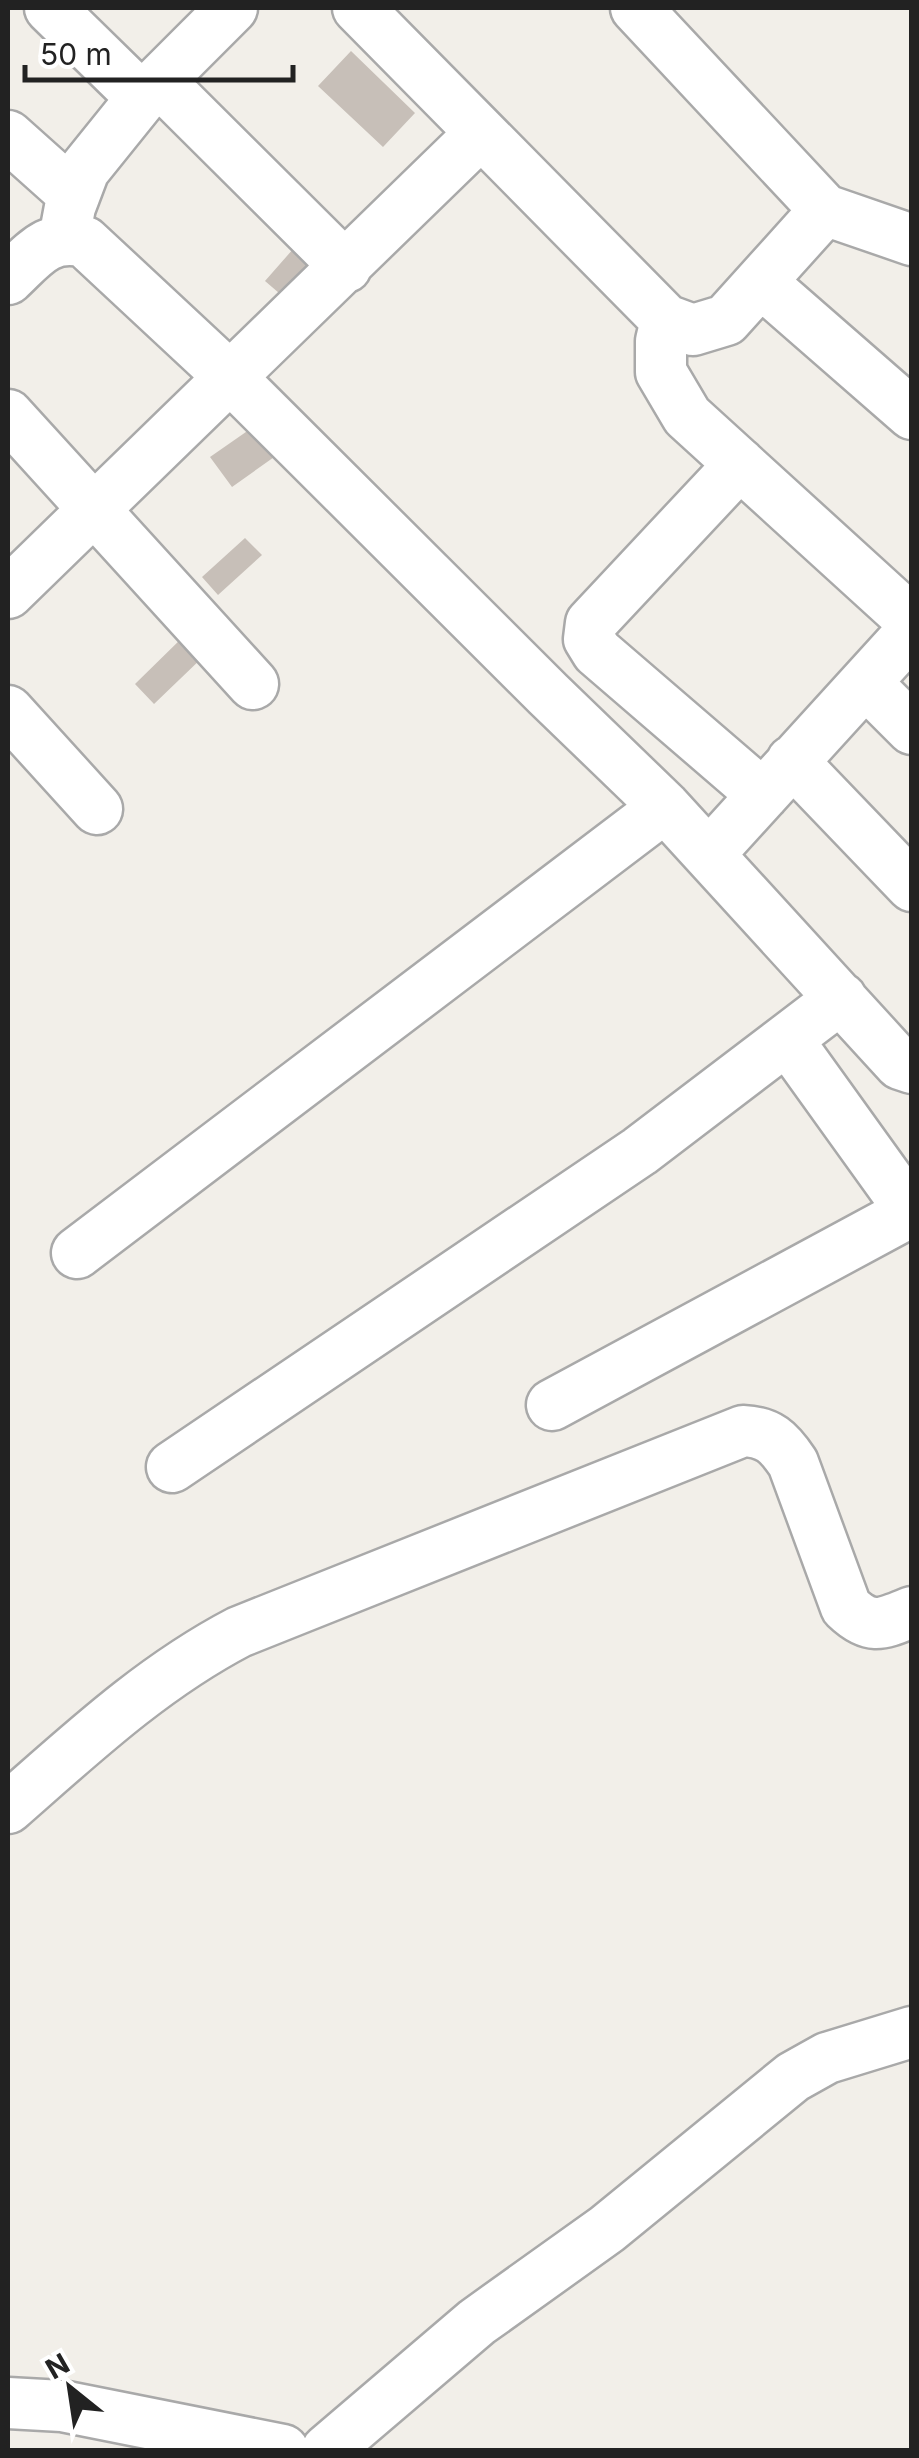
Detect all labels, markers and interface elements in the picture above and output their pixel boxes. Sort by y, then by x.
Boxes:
scale bar [25,20,292,82]
text: 50 m [40,36,112,72]
north arrow [20,2338,120,2438]
text: N [40,2346,75,2386]

